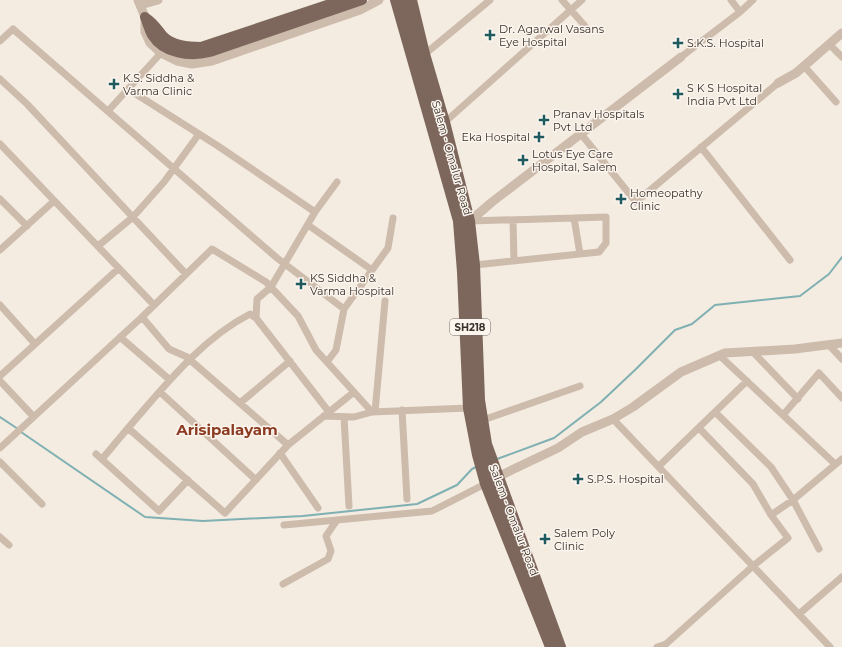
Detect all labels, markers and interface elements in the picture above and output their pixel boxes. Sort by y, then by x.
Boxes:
place label: Dr. Agarwal Vasans Eye Hospital [499,22,605,49]
marker: Dr. Agarwal Vasans Eye Hospital [484,29,496,41]
place label: S.K.S. Hospital [687,36,764,50]
marker: S.K.S. Hospital [672,37,684,49]
place label: K.S. Siddha & Varma Clinic [123,71,195,98]
marker: K.S. Siddha & Varma Clinic [108,78,120,90]
place label: S K S Hospital India Pvt Ltd [687,81,762,108]
marker: S K S Hospital India Pvt Ltd [672,88,684,100]
street label: Salem - Omalur Road [429,99,475,217]
place label: Pranav Hospitals Pvt Ltd [553,107,645,134]
marker: Pranav Hospitals Pvt Ltd [538,114,550,126]
place label: Eka Hospital [462,130,530,144]
marker: Eka Hospital [533,131,545,143]
place label: Lotus Eye Care Hospital, Salem [532,147,617,174]
marker: Lotus Eye Care Hospital, Salem [517,154,529,166]
place label: Homeopathy Clinic [630,186,703,213]
marker: Homeopathy Clinic [615,193,627,205]
place label: KS Siddha & Varma Hospital [310,271,394,298]
marker: KS Siddha & Varma Hospital [295,278,307,290]
road number: SH218 [450,319,490,335]
district label: Arisipalayam [175,420,278,439]
street label: Salem - Omalur Road [486,462,542,578]
place label: S.P.S. Hospital [587,472,664,486]
marker: S.P.S. Hospital [572,473,584,485]
place label: Salem Poly Clinic [554,526,615,553]
marker: Salem Poly Clinic [539,533,551,545]

